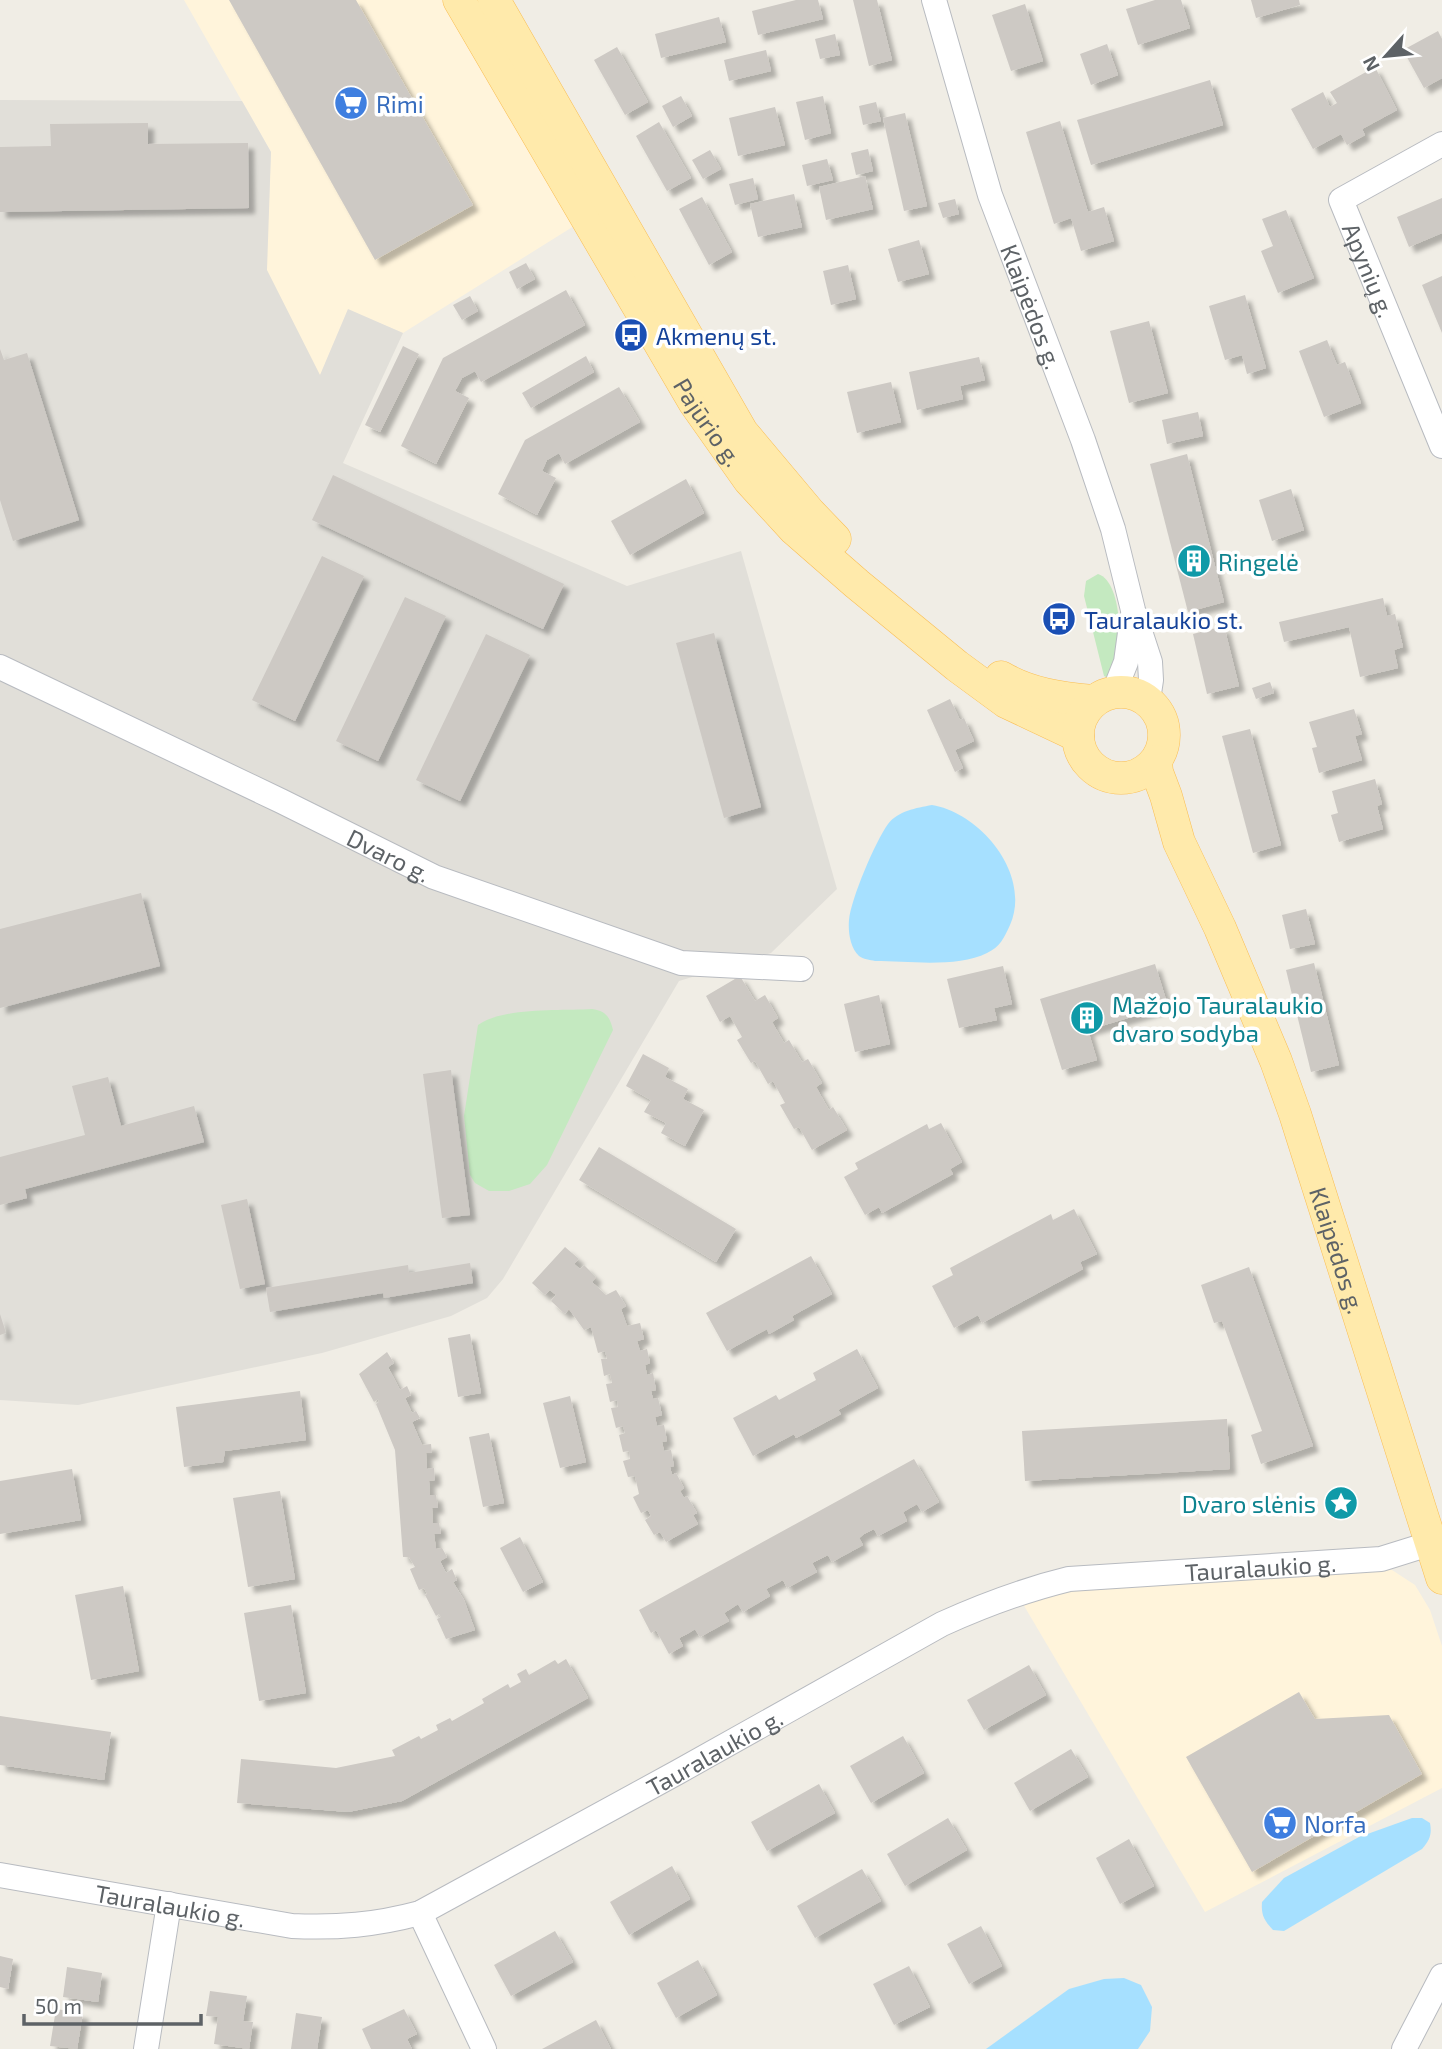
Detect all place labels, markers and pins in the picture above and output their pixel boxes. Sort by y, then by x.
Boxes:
supermarket icon: Rimi [332,84,370,122]
place label: Rimi [376,89,424,118]
bus stop icon: Akmenų st. [612,316,650,354]
place label: Akmenų st. [656,321,777,350]
building icon: Ringelė [1175,542,1213,580]
place label: Ringelė [1218,547,1299,576]
bus stop icon: Tauralaukio st. [1040,600,1078,638]
place label: Tauralaukio st. [1084,605,1243,634]
place label: Mažojo Tauralaukio dvaro sodyba [1112,990,1324,1047]
building icon: Mažojo Tauralaukio dvaro sodyba [1068,999,1106,1037]
place icon: Dvaro slėnis [1322,1484,1360,1522]
place label: Dvaro slėnis [1182,1489,1316,1518]
supermarket icon: Norfa [1261,1804,1299,1842]
place label: Norfa [1304,1809,1366,1838]

